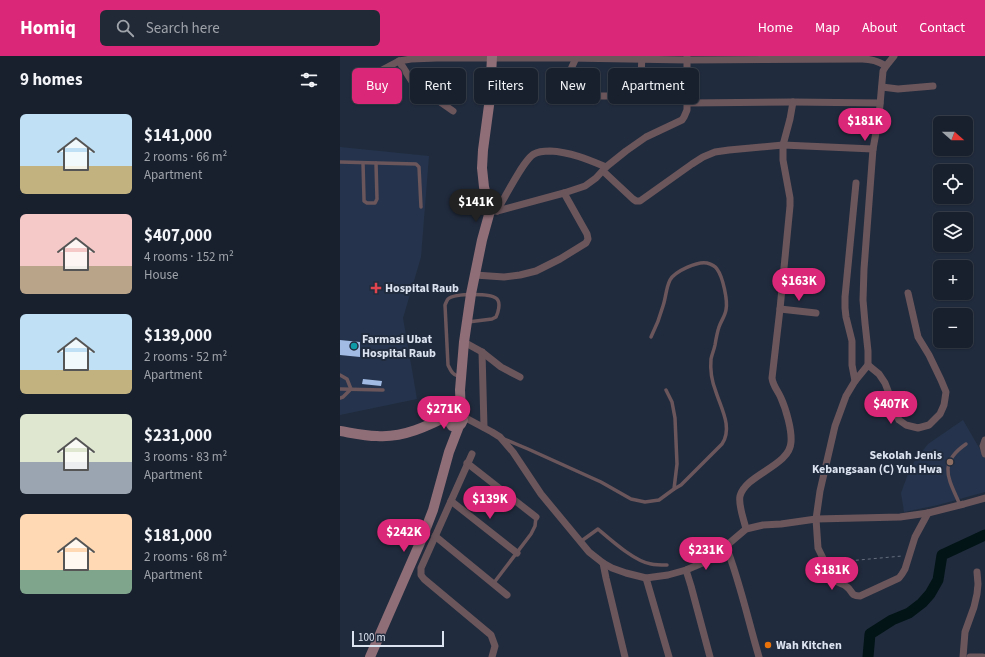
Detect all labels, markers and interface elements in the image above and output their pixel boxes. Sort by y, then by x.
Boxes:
search box [100,10,380,46]
text: Homiq [20,15,76,42]
icon: search [114,17,136,39]
text: Search here [146,18,220,39]
text: Home [758,18,793,38]
text: Map [815,18,840,38]
text: About [862,18,897,38]
text: Contact [919,18,965,38]
text: 9 homes [20,68,82,92]
chip: Buy [352,68,402,104]
chip: Rent [410,68,466,104]
chip: Filters [474,68,538,104]
chip: New [546,68,600,104]
chip: Apartment [608,68,699,104]
icon: filters [298,69,320,91]
pin: $181K [837,108,893,142]
text: $181K [847,112,883,130]
north arrow [933,116,973,156]
map controls [933,116,973,348]
text: $141,000 [144,124,212,148]
icon: home [52,130,100,178]
text: 2 rooms · 66 m² [144,148,227,166]
button: locate [933,164,973,204]
text: Apartment [144,166,202,184]
pin: $141K [448,189,504,223]
text: $141K [458,193,494,211]
button: layers [933,212,973,252]
text: $407,000 [144,224,212,248]
icon: home [52,230,100,278]
text: 4 rooms · 152 m² [144,248,234,266]
button: + [933,260,973,300]
text: House [144,266,179,284]
pin: $163K [771,268,827,302]
text: $163K [781,272,817,290]
place label: Hospital Raub [385,280,459,297]
marker: Hospital Raub [370,282,382,294]
button: − [933,308,973,348]
text: $139,000 [144,324,212,348]
icon: home [52,330,100,378]
place label: Farmasi Ubat Hospital Raub [362,331,436,362]
marker: Farmasi Ubat Hospital Raub [349,341,359,351]
text: 2 rooms · 52 m² [144,348,227,366]
text: Apartment [144,366,202,384]
pin: $407K [863,391,919,425]
text: $407K [873,395,909,413]
pin: $271K [416,396,472,430]
text: $271K [426,400,462,418]
text: $231,000 [144,424,212,448]
icon: home [52,430,100,478]
place label: Sekolah Jenis Kebangsaan (C) Yuh Hwa [812,447,942,478]
text: 3 rooms · 83 m² [144,448,227,466]
marker: Sekolah Jenis Kebangsaan (C) Yuh Hwa [945,457,955,467]
text: Apartment [144,466,202,484]
pin: $139K [462,486,518,520]
text: $139K [472,490,508,508]
pin: $242K [376,519,432,553]
text: $242K [386,523,422,541]
text: $181,000 [144,524,212,548]
icon: home [52,530,100,578]
pin: $231K [678,537,734,571]
text: $231K [688,541,724,559]
text: 2 rooms · 68 m² [144,548,227,566]
pin: $181K [804,557,860,591]
text: $181K [814,561,850,579]
text: Apartment [144,566,202,584]
scale bar [352,629,444,648]
text: 100 m [358,630,386,645]
place label: Wah Kitchen [776,637,842,654]
marker: Wah Kitchen [763,640,773,650]

